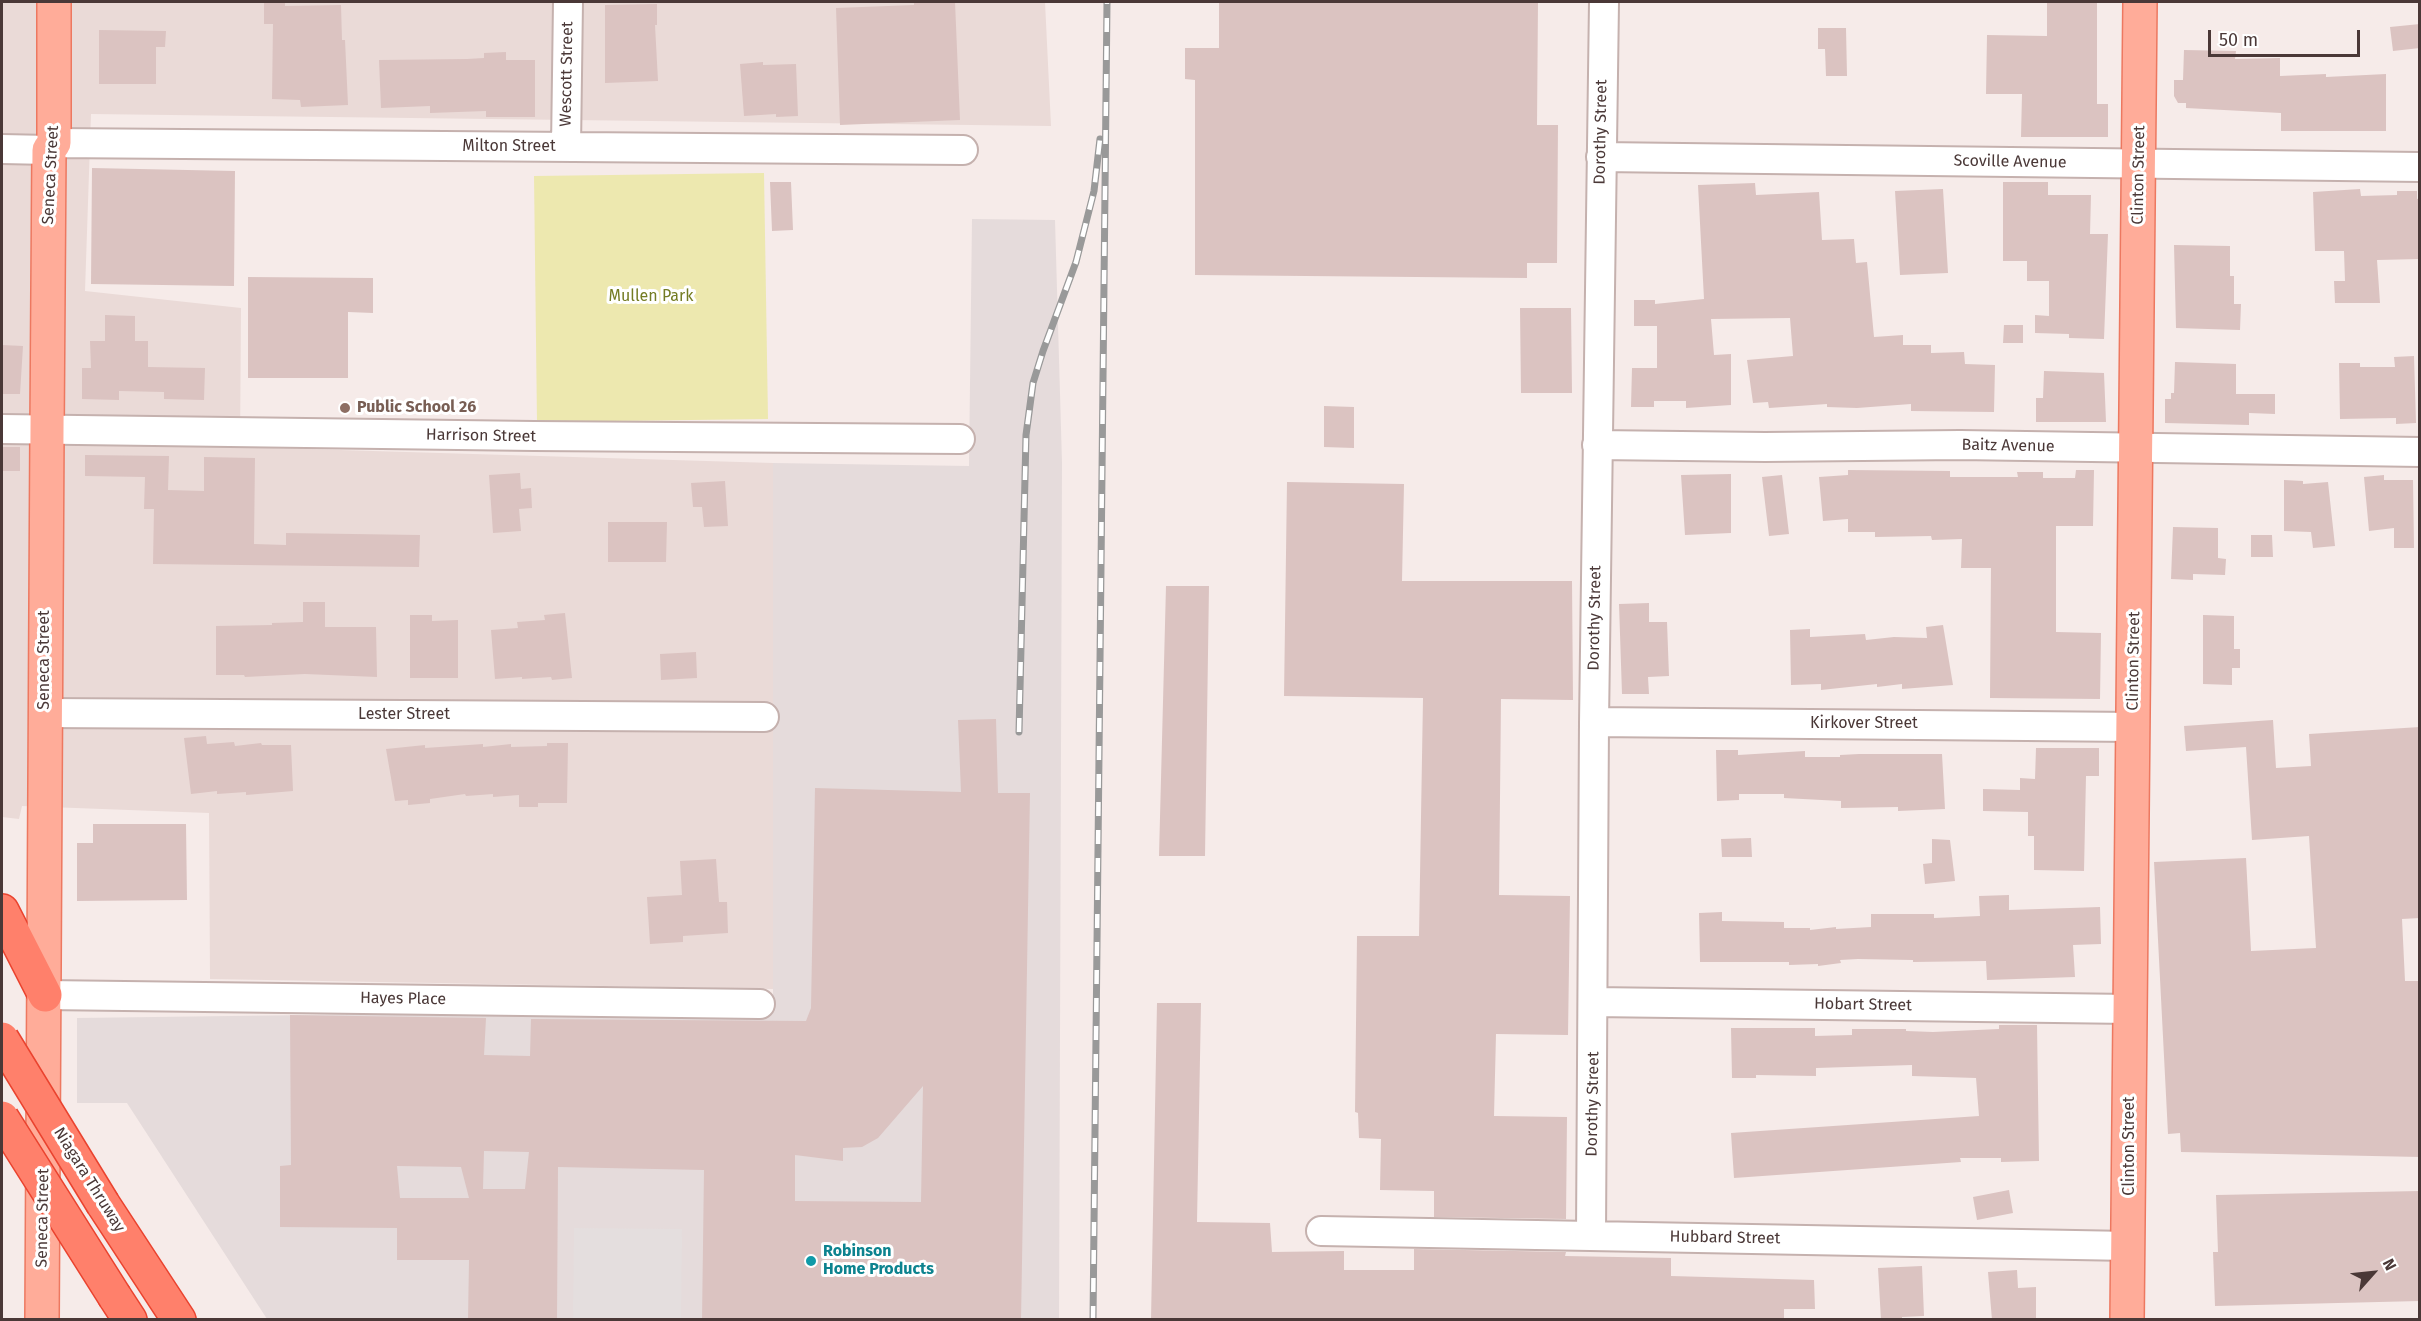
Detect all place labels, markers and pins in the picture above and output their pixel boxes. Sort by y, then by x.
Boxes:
place label: Public School 26 [357,398,476,418]
marker: Public School 26 [338,401,352,415]
place label: Robinson Home Products [823,1242,934,1280]
marker: Robinson Home Products [804,1254,818,1268]

